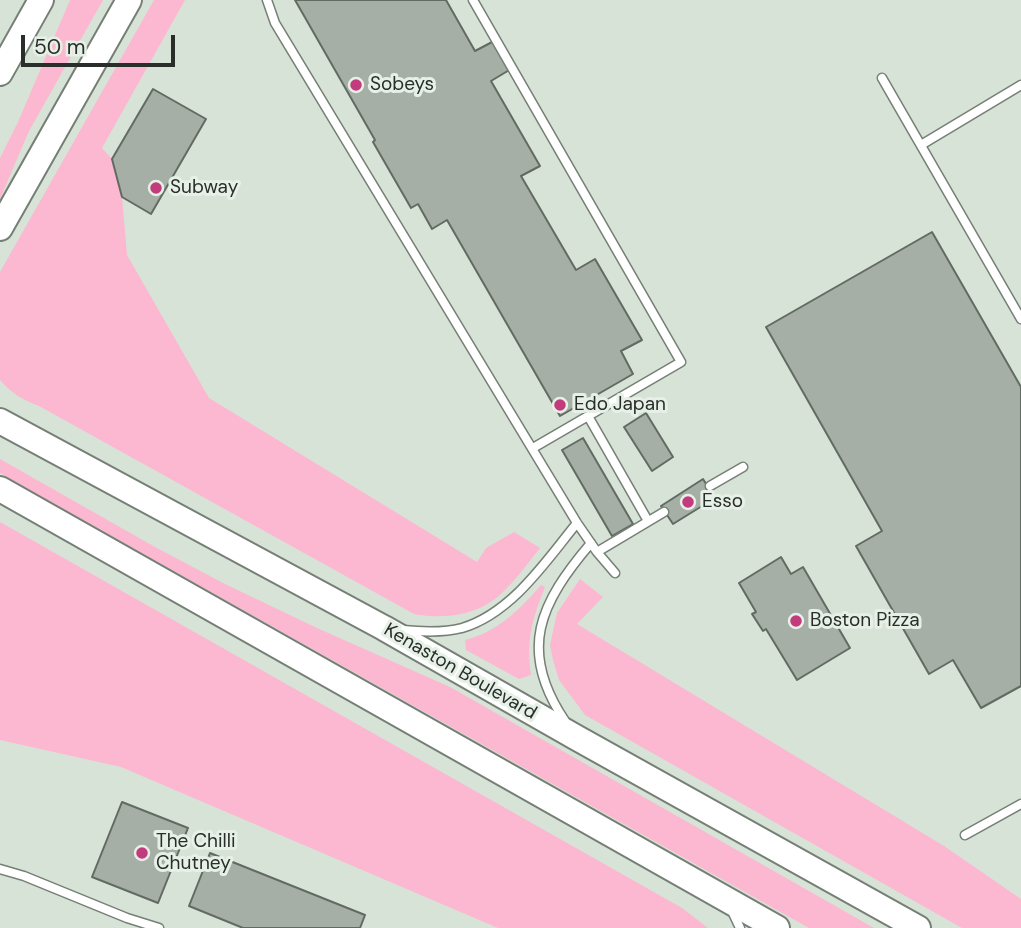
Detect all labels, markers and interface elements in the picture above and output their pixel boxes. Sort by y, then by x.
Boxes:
scale bar [24,21,178,65]
text: 50 m [34,33,85,61]
place label: Sobeys [370,74,434,96]
marker: Sobeys [348,77,364,93]
place label: Subway [170,177,238,199]
marker: Subway [148,180,164,196]
place label: Edo Japan [574,394,666,416]
marker: Edo Japan [552,397,568,413]
place label: Esso [702,491,743,513]
marker: Esso [680,494,696,510]
place label: Boston Pizza [810,610,920,632]
marker: Boston Pizza [788,613,804,629]
street label: Kenaston Boulevard [379,619,541,725]
place label: The Chilli Chutney [156,831,236,875]
marker: The Chilli Chutney [134,845,150,861]

